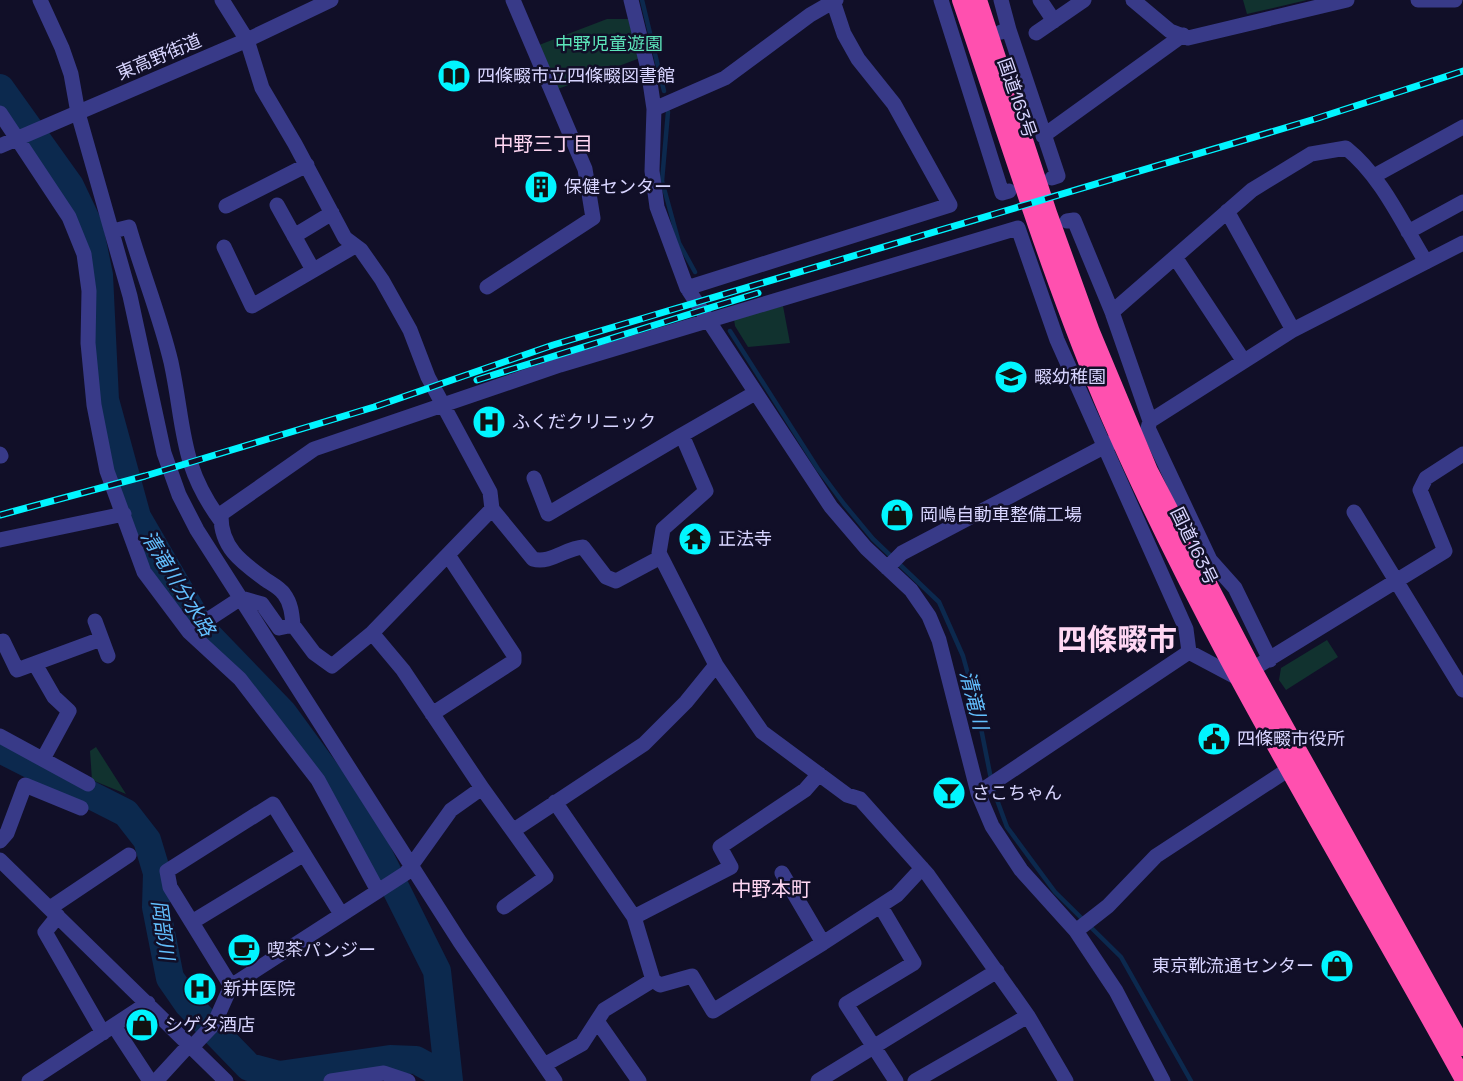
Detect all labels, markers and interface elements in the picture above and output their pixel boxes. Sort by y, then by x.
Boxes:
street label: 東高野街道 [113,28,205,85]
park label: 中野児童遊園 [555,32,663,55]
street label: 国道163号 [993,55,1042,141]
library icon: 四條畷市立四條畷図書館 [436,58,472,94]
place label: 四條畷市立四條畷図書館 [477,64,675,87]
district label: 中野三丁目 [493,131,593,157]
building icon: 保健センター [523,169,559,205]
place label: 保健センター [564,175,672,198]
school or university icon: 畷幼稚園 [993,359,1029,395]
place label: 畷幼稚園 [1034,365,1106,388]
hospital icon: ふくだクリニック [471,404,507,440]
place label: ふくだクリニック [512,410,656,433]
shop icon: 岡嶋自動車整備工場 [879,497,915,533]
place label: 岡嶋自動車整備工場 [920,503,1082,526]
street label: 国道163号 [1166,503,1223,588]
temple icon: 正法寺 [677,521,713,557]
water label: 清滝川分水路 [135,525,222,642]
place label: 正法寺 [718,527,772,550]
district label: 四條畷市 [1057,620,1177,659]
water label: 清滝川 [954,668,994,734]
public building icon: 四條畷市役所 [1196,721,1232,757]
place label: 四條畷市役所 [1237,727,1345,750]
bar icon: さこちゃん [931,775,967,811]
place label: さこちゃん [972,781,1062,804]
district label: 中野本町 [731,876,811,902]
water label: 岡部川 [146,898,180,963]
cafe icon: 喫茶パンジー [226,932,262,968]
place label: 喫茶パンジー [267,938,376,961]
shop icon: 東京靴流通センター [1319,948,1355,984]
place label: 東京靴流通センター [1152,954,1314,977]
hospital icon: 新井医院 [182,971,218,1007]
place label: 新井医院 [223,977,295,1000]
shop icon: シゲタ酒店 [124,1007,160,1043]
place label: シゲタ酒店 [165,1013,255,1036]

